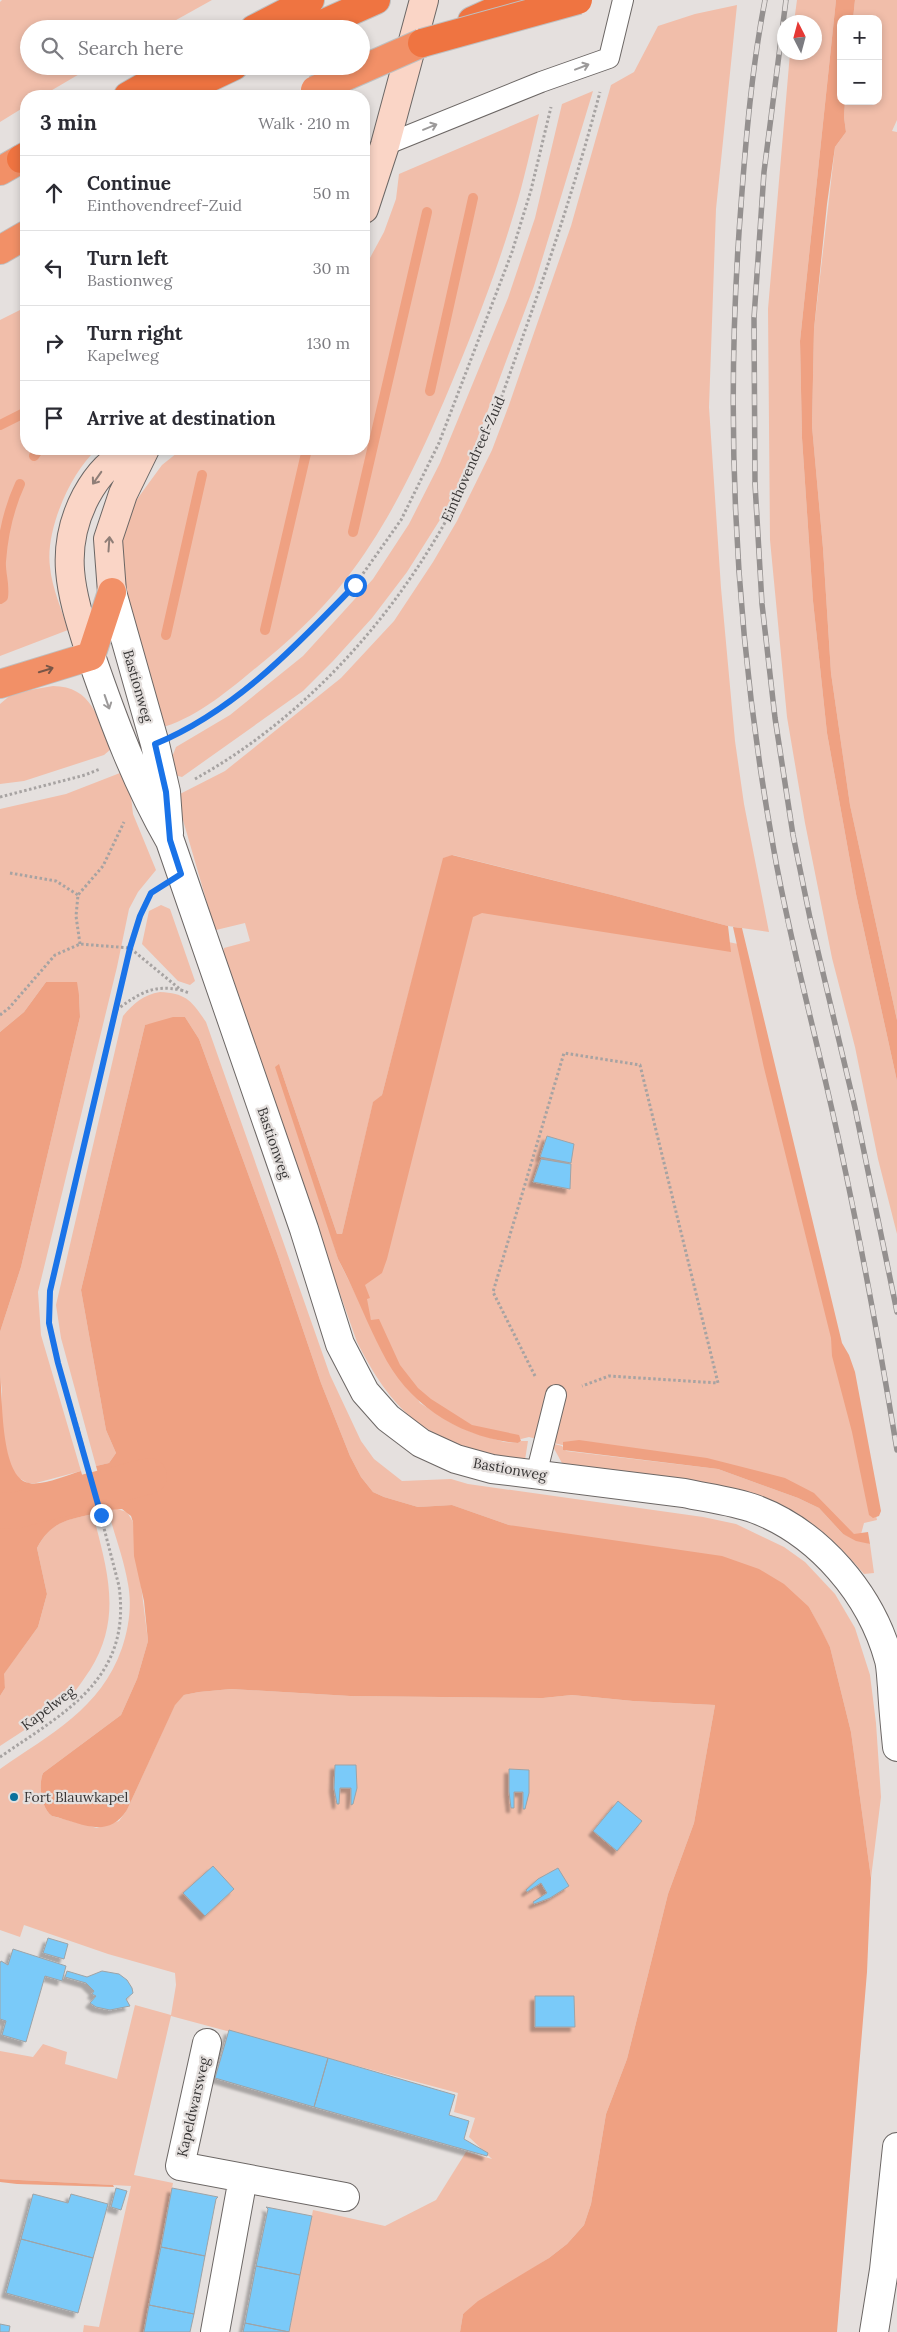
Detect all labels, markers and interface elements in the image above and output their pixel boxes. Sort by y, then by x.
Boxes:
north arrow [777,15,822,60]
map controls [837,15,882,105]
button: + [837,15,882,60]
search box [20,20,370,75]
icon: search [38,34,66,62]
text: Search here [78,36,184,60]
button: − [837,60,882,105]
one-way arrow [574,62,589,71]
text: 3 min [40,109,97,136]
text: Walk · 210 m [258,113,350,133]
one-way arrow [423,121,438,130]
text: Continue [87,171,171,195]
icon: ahead [40,179,68,207]
text: 50 m [313,183,350,203]
text: Einthovendreef-Zuid [87,195,242,215]
text: Turn left [87,246,168,270]
icon: left [40,254,68,282]
text: 30 m [313,258,350,278]
text: Bastionweg [87,270,172,290]
text: Turn right [87,321,183,345]
icon: right [40,329,68,357]
text: 130 m [307,333,350,353]
text: Kapelweg [87,345,159,365]
street label: Einthovendreef-Zuid [437,393,509,525]
icon: arrive [40,404,68,432]
text: Arrive at destination [87,406,276,430]
one-way arrow [92,471,102,485]
one-way arrow [104,536,113,552]
route start [344,574,367,597]
street label: Bastionweg [119,648,157,725]
one-way arrow [37,664,53,674]
one-way arrow [103,693,112,709]
street label: Bastionweg [253,1105,295,1181]
street label: Bastionweg [472,1454,549,1484]
route end [90,1504,113,1527]
street label: Kapelweg [17,1682,79,1734]
place label: Fort Blauwkapel [24,1788,129,1806]
marker: Fort Blauwkapel [8,1791,20,1803]
street label: Kapeldwarsweg [173,2055,213,2159]

